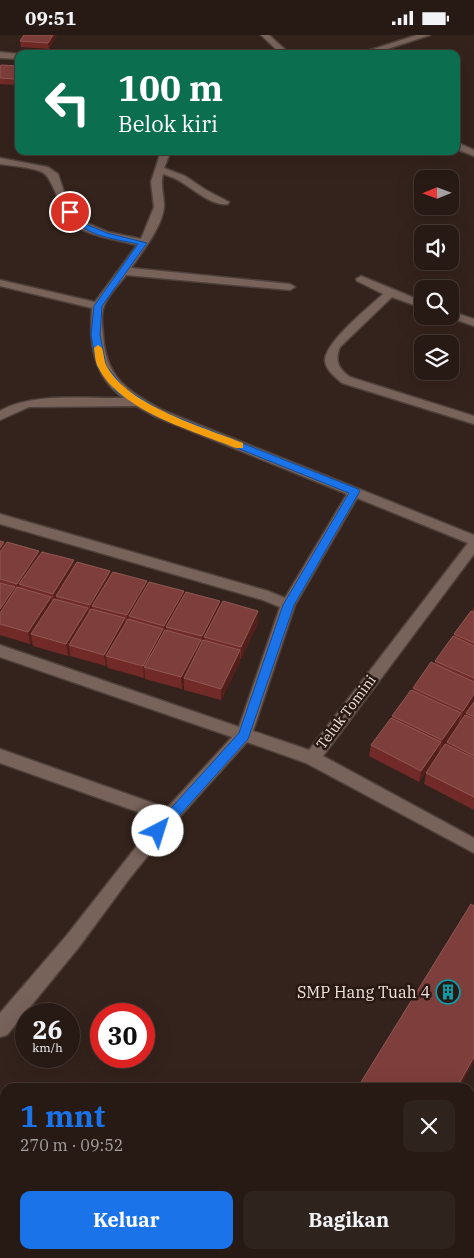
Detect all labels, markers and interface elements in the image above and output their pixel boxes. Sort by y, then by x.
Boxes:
text: 09:51 [25,6,76,30]
text: 100 m [118,65,223,111]
icon: left [35,70,100,135]
text: Belok kiri [118,109,218,138]
north arrow [414,170,459,215]
map controls [414,170,459,380]
pin [49,191,91,233]
icon: arrive [56,198,84,226]
button: sound [414,225,459,270]
button: search [414,280,459,325]
button: layers [414,335,459,380]
street label: Teluk Tomini [312,672,380,752]
position arrow [131,804,183,856]
building icon: SMP Hang Tuah 4 [435,979,461,1005]
place label: SMP Hang Tuah 4 [297,982,430,1002]
speed limit sign: 30 [90,1003,155,1068]
text: 26 [32,1013,63,1046]
text: km/h [32,1040,63,1055]
text: 1 mnt [20,1096,105,1135]
button: close [403,1100,455,1152]
text: 270 m · 09:52 [20,1135,123,1155]
button: Keluar [20,1191,233,1249]
button: Bagikan [243,1191,455,1249]

